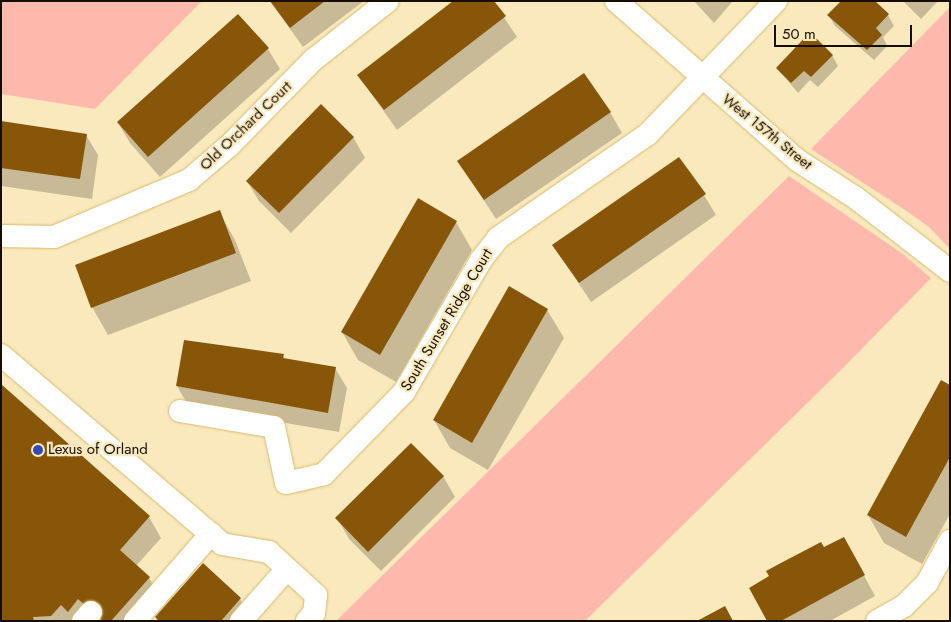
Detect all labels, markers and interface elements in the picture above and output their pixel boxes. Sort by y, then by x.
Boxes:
scale bar [776,15,914,47]
text: 50 m [782,23,816,45]
street label: Old Orchard Court [196,78,296,174]
street label: West 157th Street [718,90,816,174]
street label: South Sunset Ridge Court [397,246,497,394]
place label: Lexus of Orland [48,441,148,459]
marker: Lexus of Orland [32,444,44,456]

